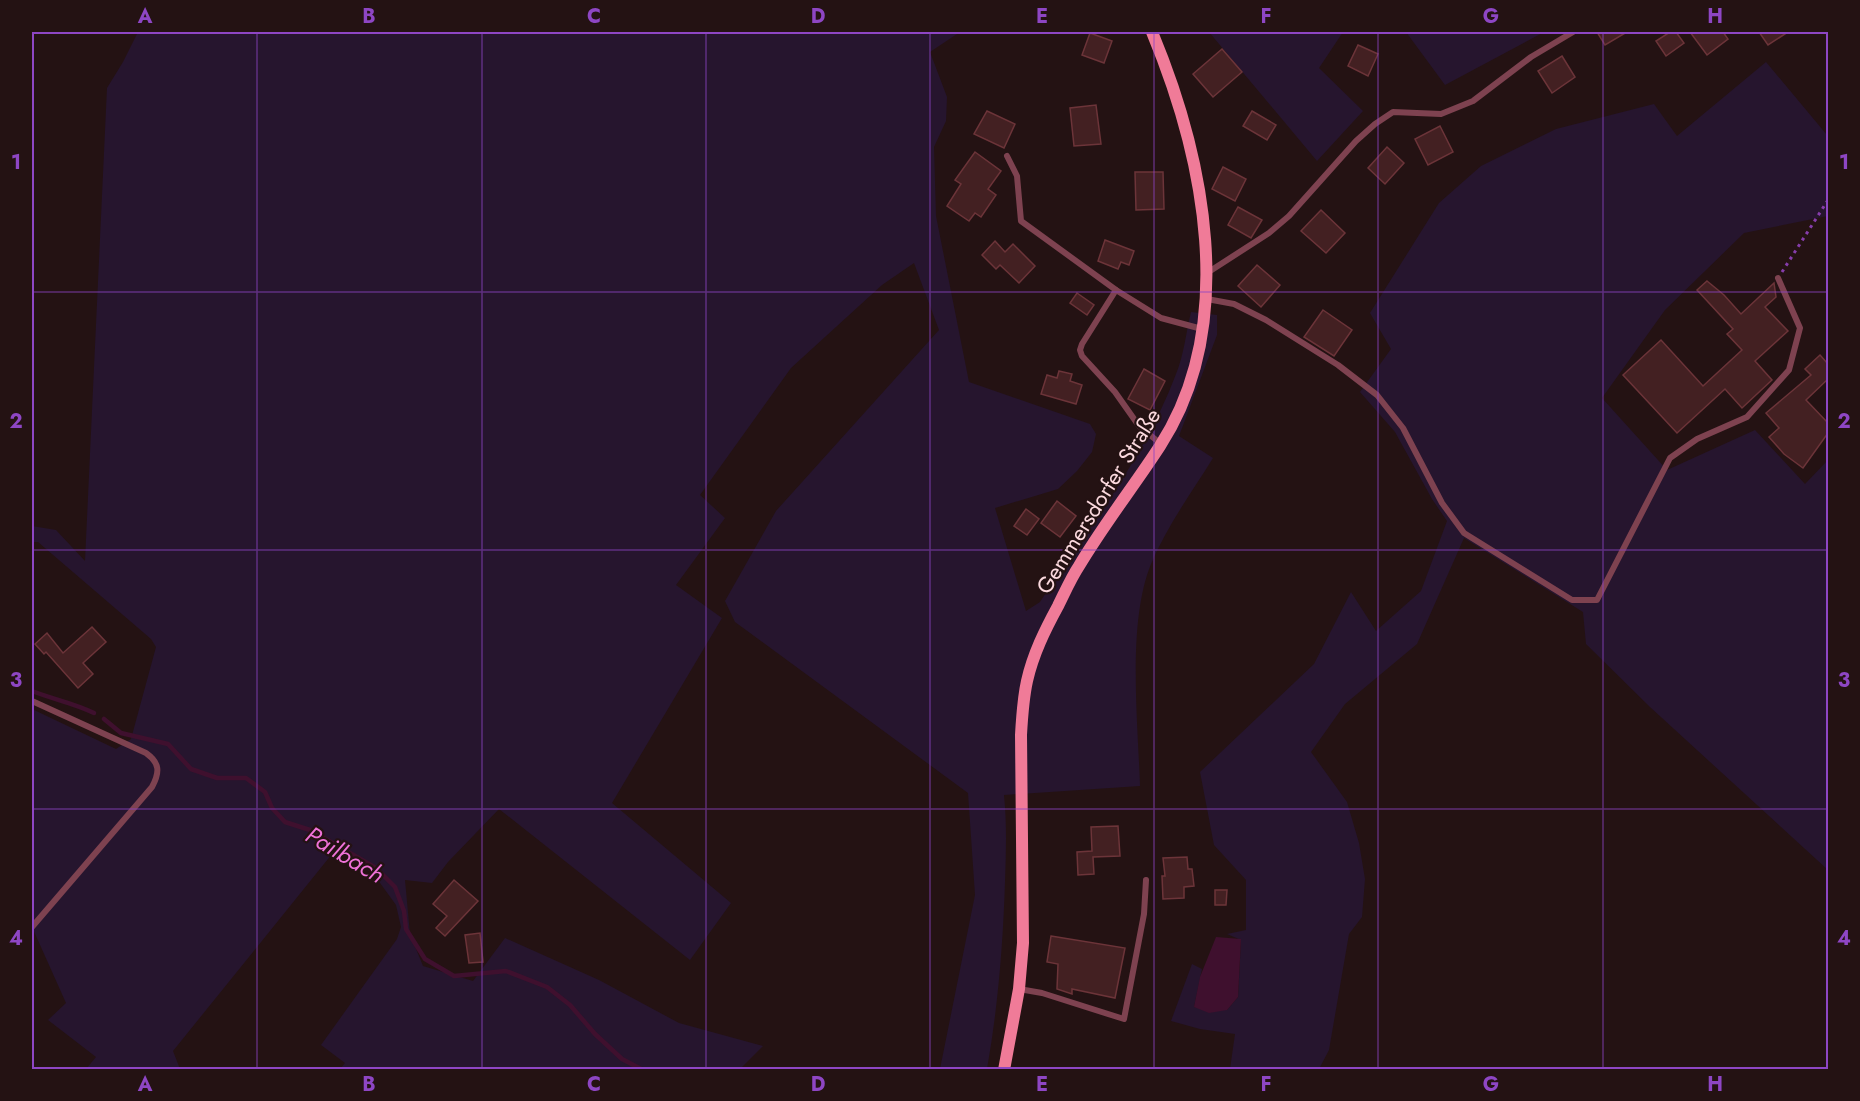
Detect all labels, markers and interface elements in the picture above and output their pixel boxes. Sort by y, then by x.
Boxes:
text: A [137,2,153,31]
text: B [362,2,376,31]
text: C [587,2,601,31]
text: D [811,2,825,31]
text: E [1036,2,1048,31]
text: F [1260,2,1272,31]
text: G [1483,2,1499,31]
text: H [1707,2,1723,31]
text: 1 [11,148,21,177]
text: 1 [1839,148,1849,177]
street label: Gemmersdorfer Straße [1028,402,1168,600]
text: 2 [9,407,23,436]
text: 2 [1837,407,1851,436]
text: 3 [10,666,22,695]
text: 3 [1838,666,1850,695]
water label: Pailbach [299,817,391,892]
text: 4 [9,924,23,953]
text: 4 [1837,924,1851,953]
text: A [137,1070,153,1099]
text: B [362,1070,376,1099]
text: C [587,1070,601,1099]
text: D [811,1070,825,1099]
text: E [1036,1070,1048,1099]
text: F [1260,1070,1272,1099]
text: G [1483,1070,1499,1099]
text: H [1707,1070,1723,1099]

